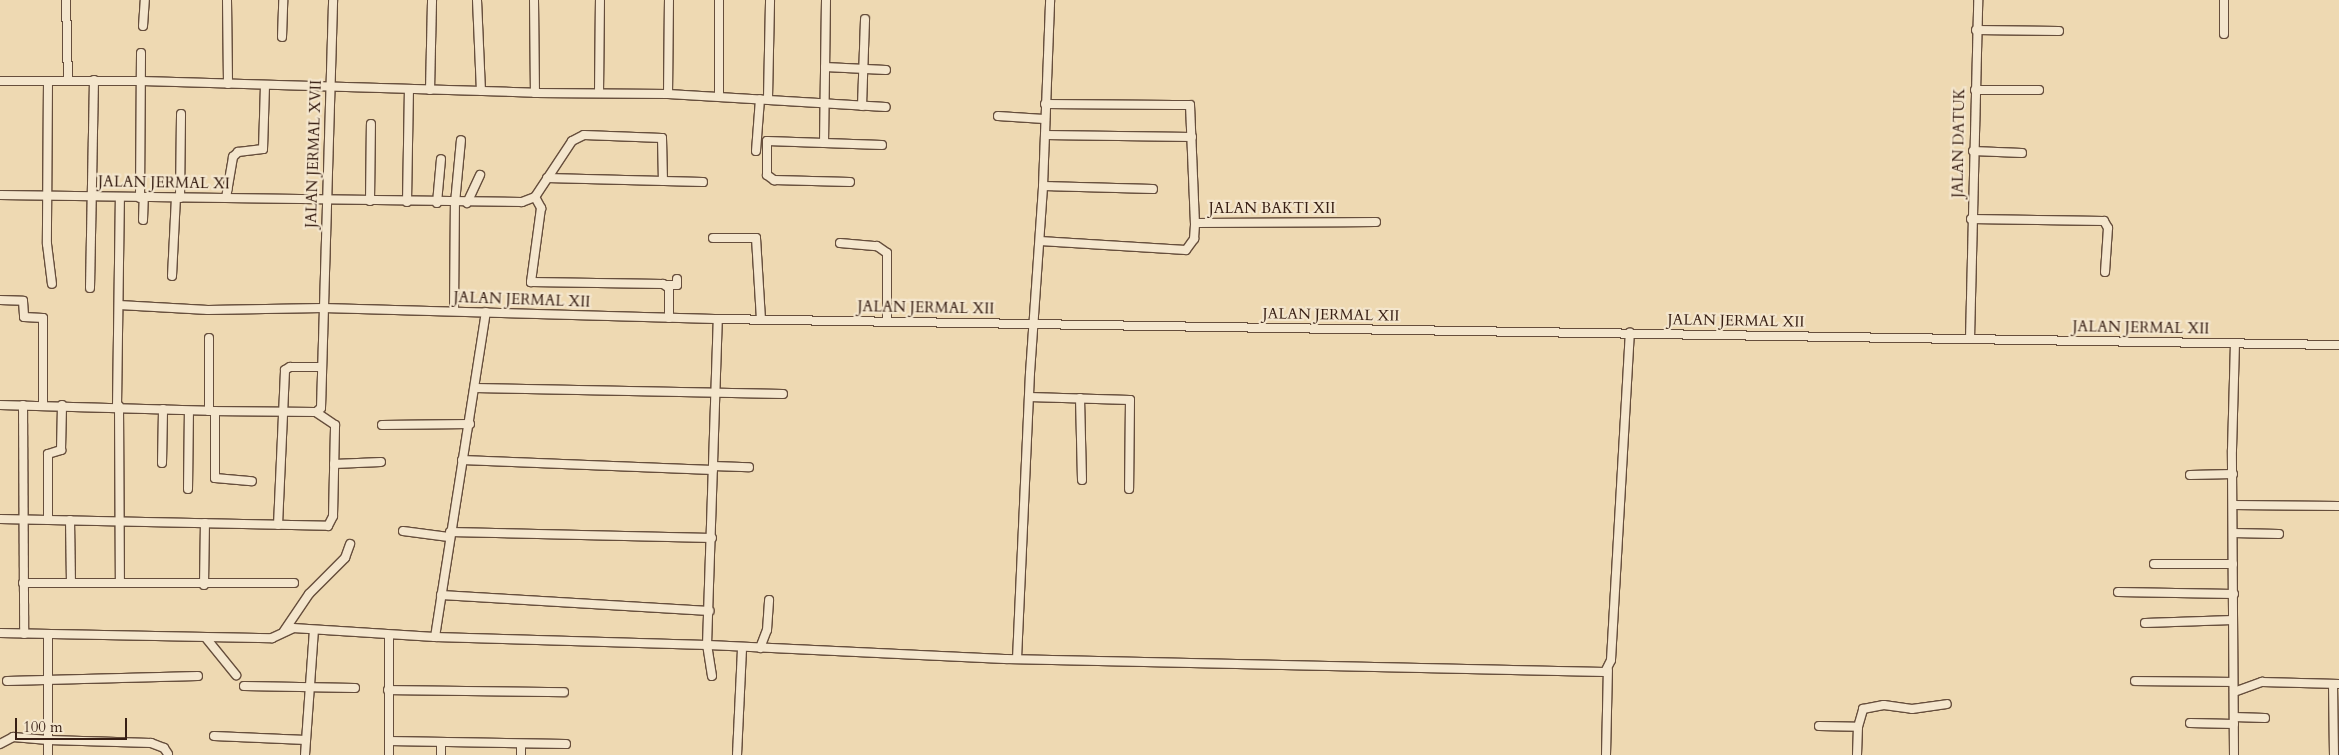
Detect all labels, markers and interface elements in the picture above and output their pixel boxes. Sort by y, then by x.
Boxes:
street label: JALAN JERMAL XVII [302,80,326,228]
street label: JALAN DATUK [1949,88,1969,198]
street label: JALAN JERMAL XI [98,173,230,193]
street label: JALAN BAKTI XII [1209,200,1335,218]
street label: JALAN JERMAL XII [453,289,591,311]
street label: JALAN JERMAL XII [857,298,995,318]
street label: JALAN JERMAL XII [1262,305,1400,325]
street label: JALAN JERMAL XII [1667,311,1805,331]
street label: JALAN JERMAL XII [2072,318,2210,338]
scale bar [18,708,130,740]
text: 100 m [23,717,63,737]

